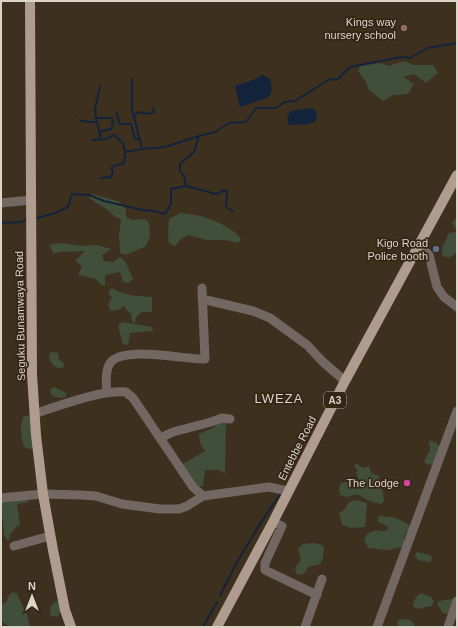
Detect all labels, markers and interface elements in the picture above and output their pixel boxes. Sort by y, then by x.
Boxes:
place label: Kings way nursery school [324,16,396,41]
marker: Kings way nursery school [399,23,409,33]
place label: Kigo Road Police booth [367,237,428,262]
marker: Kigo Road Police booth [431,244,441,254]
street label: Seguku Bunamwaya Road [13,251,27,381]
district label: LWEZA [255,391,303,406]
road number: A3 [324,392,346,408]
street label: Entebbe Road [276,414,318,482]
place label: The Lodge [346,477,399,489]
marker: The Lodge [402,478,412,488]
north arrow [12,576,52,616]
text: N [28,580,36,592]

